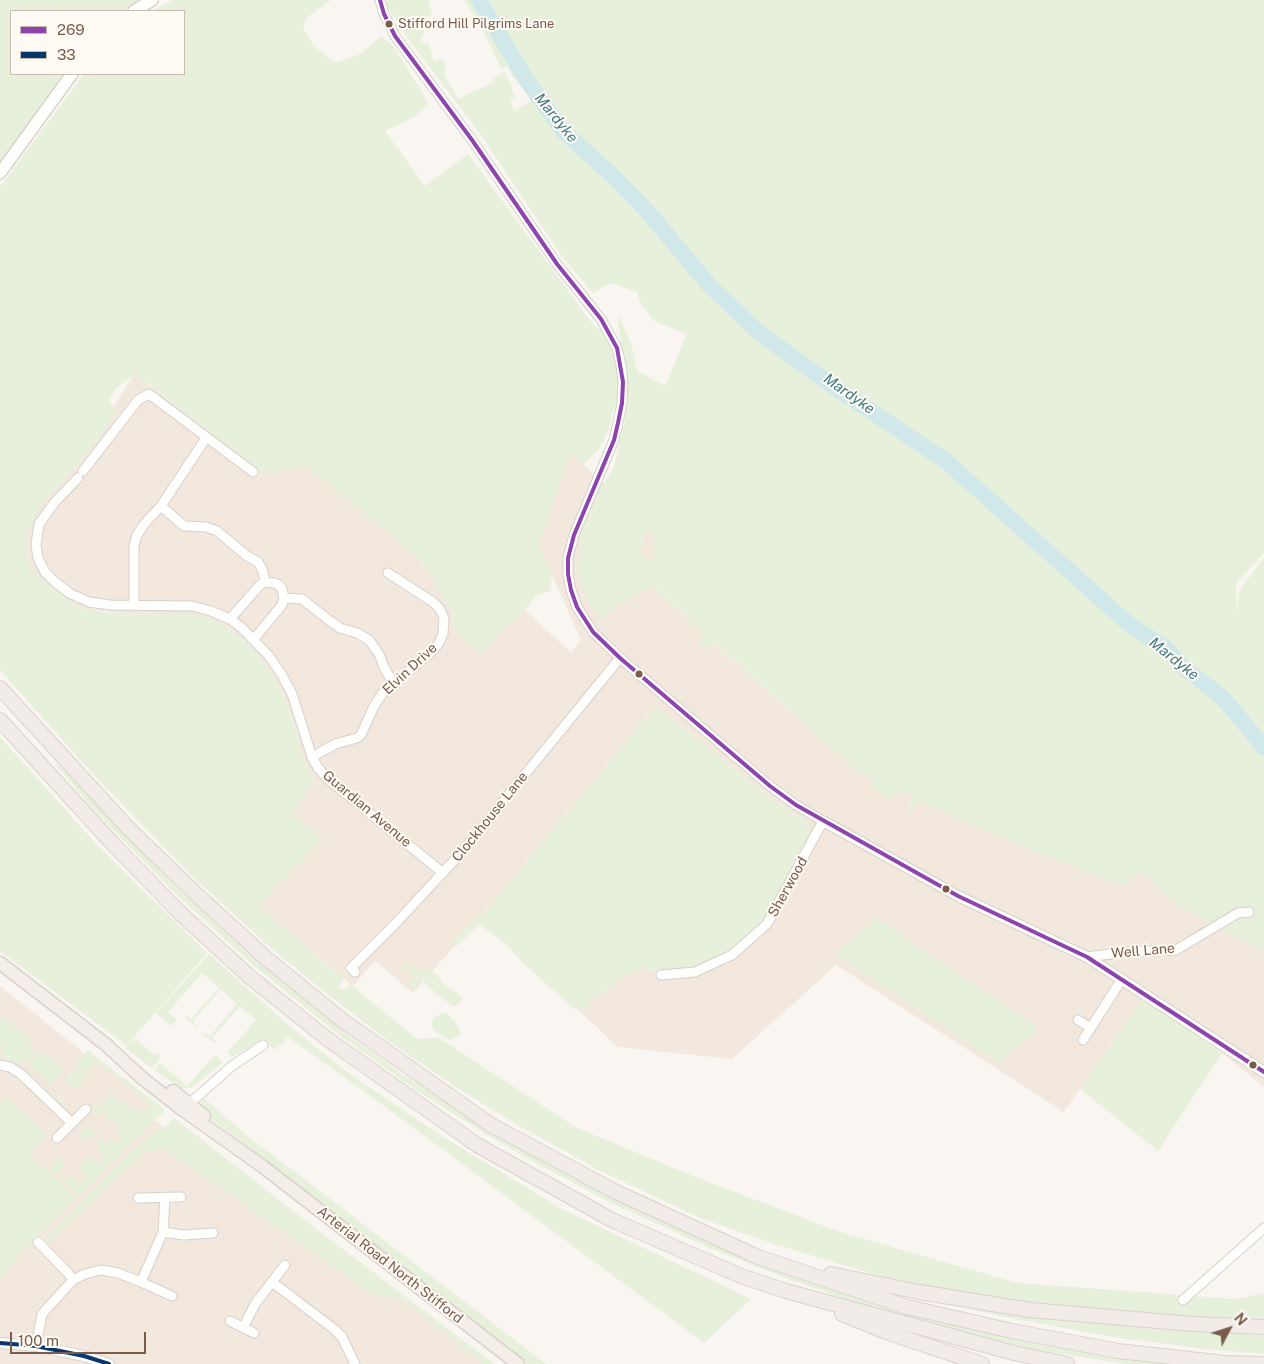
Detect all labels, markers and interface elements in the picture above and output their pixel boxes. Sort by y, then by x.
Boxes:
legend [10,10,185,75]
place label: Stifford Hill Pilgrims Lane [398,16,554,32]
marker: Stifford Hill Pilgrims Lane [384,19,394,29]
text: 269 [57,21,85,38]
text: 33 [57,46,76,63]
water label: Mardyke [531,90,581,146]
water label: Mardyke [820,370,878,418]
water label: Mardyke [1146,634,1202,684]
street label: Elvin Drive [379,640,441,698]
unlabelled marker [634,669,644,679]
street label: Guardian Avenue [319,767,415,851]
street label: Clockhouse Lane [449,769,531,865]
street label: Sherwood [765,854,811,920]
unlabelled marker [941,884,951,894]
street label: Well Lane [1110,940,1176,962]
unlabelled marker [1248,1060,1258,1070]
street label: Arterial Road North Stifford [314,1203,466,1327]
north arrow [1204,1304,1254,1354]
text: N [1231,1310,1250,1329]
scale bar [12,1322,149,1354]
text: 100 m [18,1332,59,1349]

